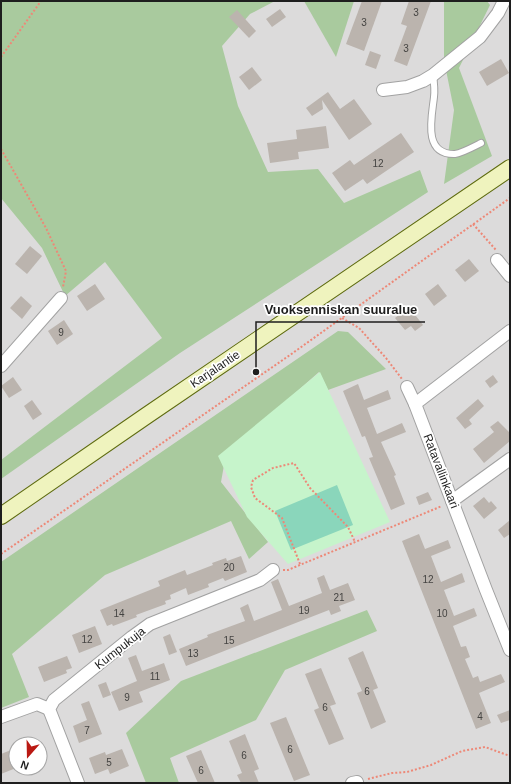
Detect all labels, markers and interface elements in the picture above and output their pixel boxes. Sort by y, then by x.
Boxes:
house number: 3 [413,7,419,18]
house number: 3 [361,17,367,28]
house number: 3 [403,43,409,54]
house number: 12 [372,158,384,169]
callout: Vuoksenniskan suuralue [256,297,425,322]
text: Vuoksenniskan suuralue [265,302,417,317]
house number: 9 [58,327,64,338]
street label: Karjalantie [188,347,243,391]
street label: Ratavallinkaari [420,432,462,510]
house number: 20 [223,562,235,573]
house number: 12 [422,574,434,585]
house number: 21 [333,592,345,603]
house number: 19 [298,605,310,616]
house number: 14 [113,608,125,619]
house number: 10 [436,608,448,619]
street label: Kumpukuja [92,624,148,672]
house number: 12 [81,634,93,645]
house number: 15 [223,635,235,646]
house number: 13 [187,648,199,659]
house number: 11 [150,671,161,682]
house number: 6 [364,686,370,697]
house number: 9 [124,692,130,703]
house number: 6 [322,702,328,713]
house number: 4 [477,711,483,722]
house number: 7 [84,725,90,736]
north arrow [8,736,48,776]
house number: 6 [287,744,293,755]
house number: 6 [241,750,247,761]
house number: 5 [106,757,112,768]
text: N [19,758,30,772]
house number: 6 [198,765,204,776]

